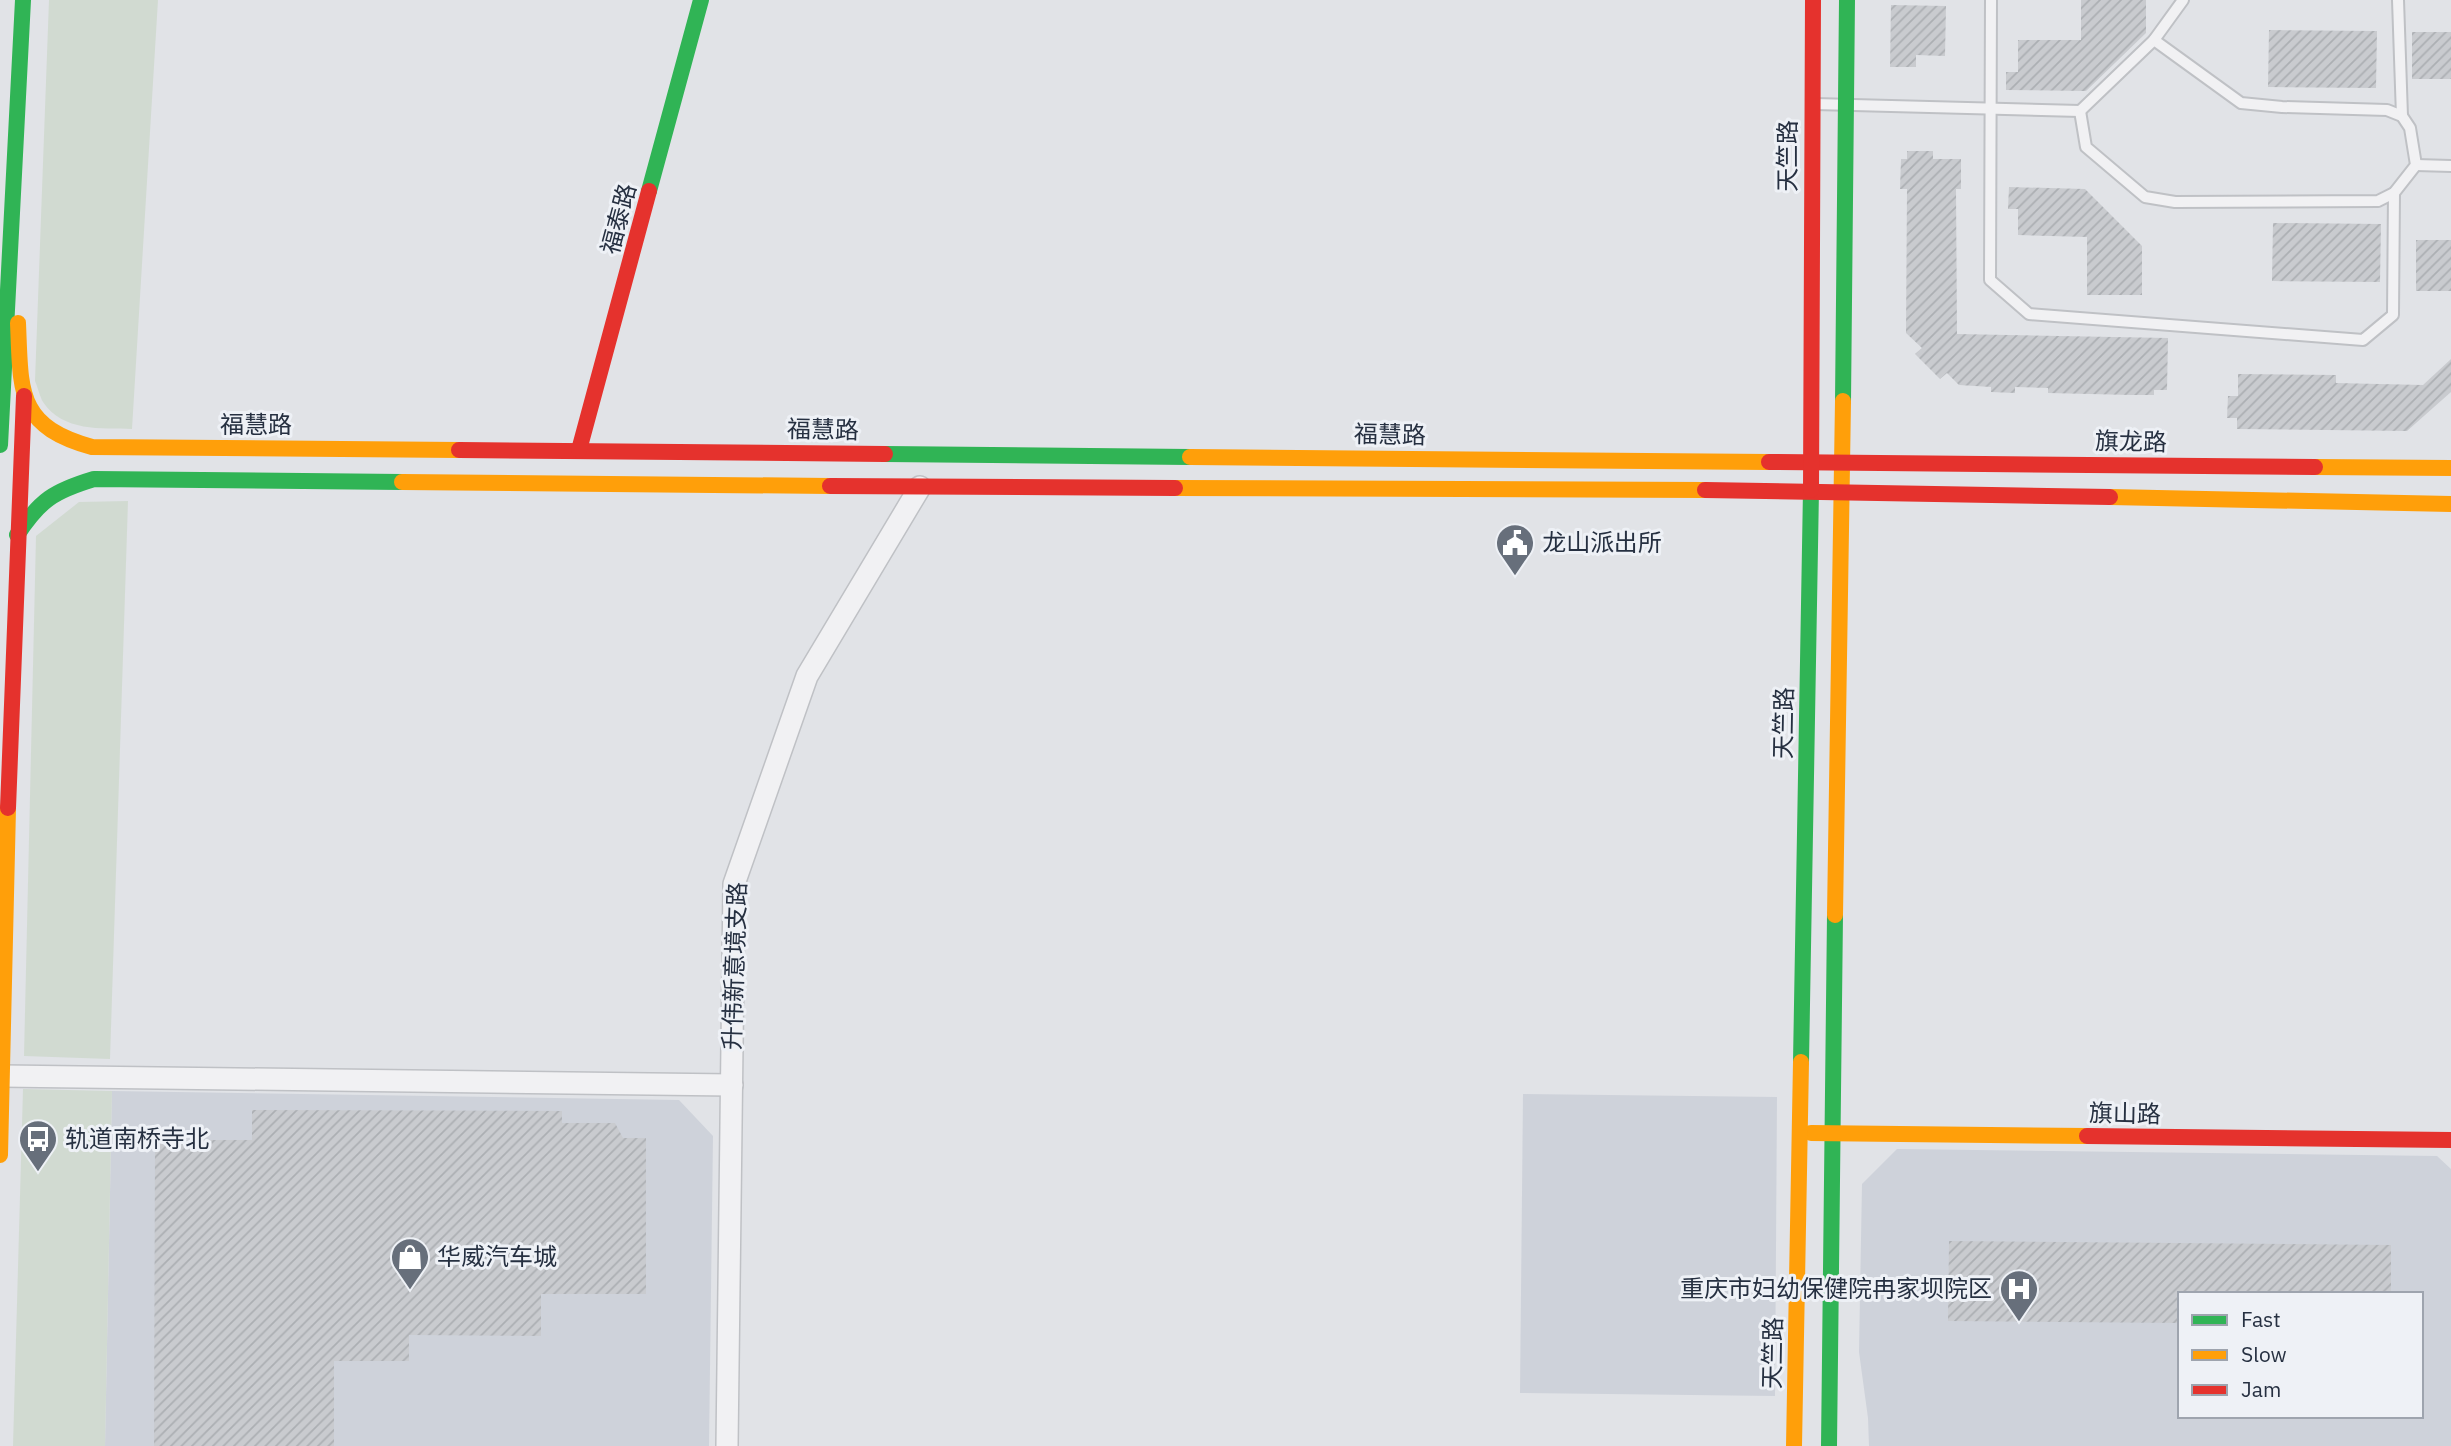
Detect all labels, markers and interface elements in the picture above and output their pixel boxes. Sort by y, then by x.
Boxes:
street label: 天竺路 [1771,120,1803,192]
street label: 福泰路 [593,180,643,258]
street label: 福慧路 [220,408,292,440]
street label: 福慧路 [787,412,859,446]
street label: 福慧路 [1354,417,1426,451]
street label: 旗龙路 [2095,424,2167,458]
public building icon: 龙山派出所 [1494,522,1536,577]
place label: 龙山派出所 [1542,526,1662,558]
street label: 天竺路 [1766,687,1800,759]
street label: 升伟新意境支路 [715,881,753,1050]
street label: 旗山路 [2089,1096,2161,1130]
bus stop icon: 轨道南桥寺北 [17,1118,59,1173]
place label: 轨道南桥寺北 [65,1122,209,1154]
shop icon: 华威汽车城 [389,1236,431,1291]
place label: 华威汽车城 [437,1240,557,1272]
hospital icon: 重庆市妇幼保健院冉家坝院区 [1998,1268,2040,1323]
place label: 重庆市妇幼保健院冉家坝院区 [1680,1272,1992,1304]
legend [2178,1292,2423,1418]
text: Fast [2241,1305,2281,1333]
street label: 天竺路 [1755,1317,1789,1389]
text: Slow [2241,1340,2287,1368]
text: Jam [2241,1375,2281,1403]

